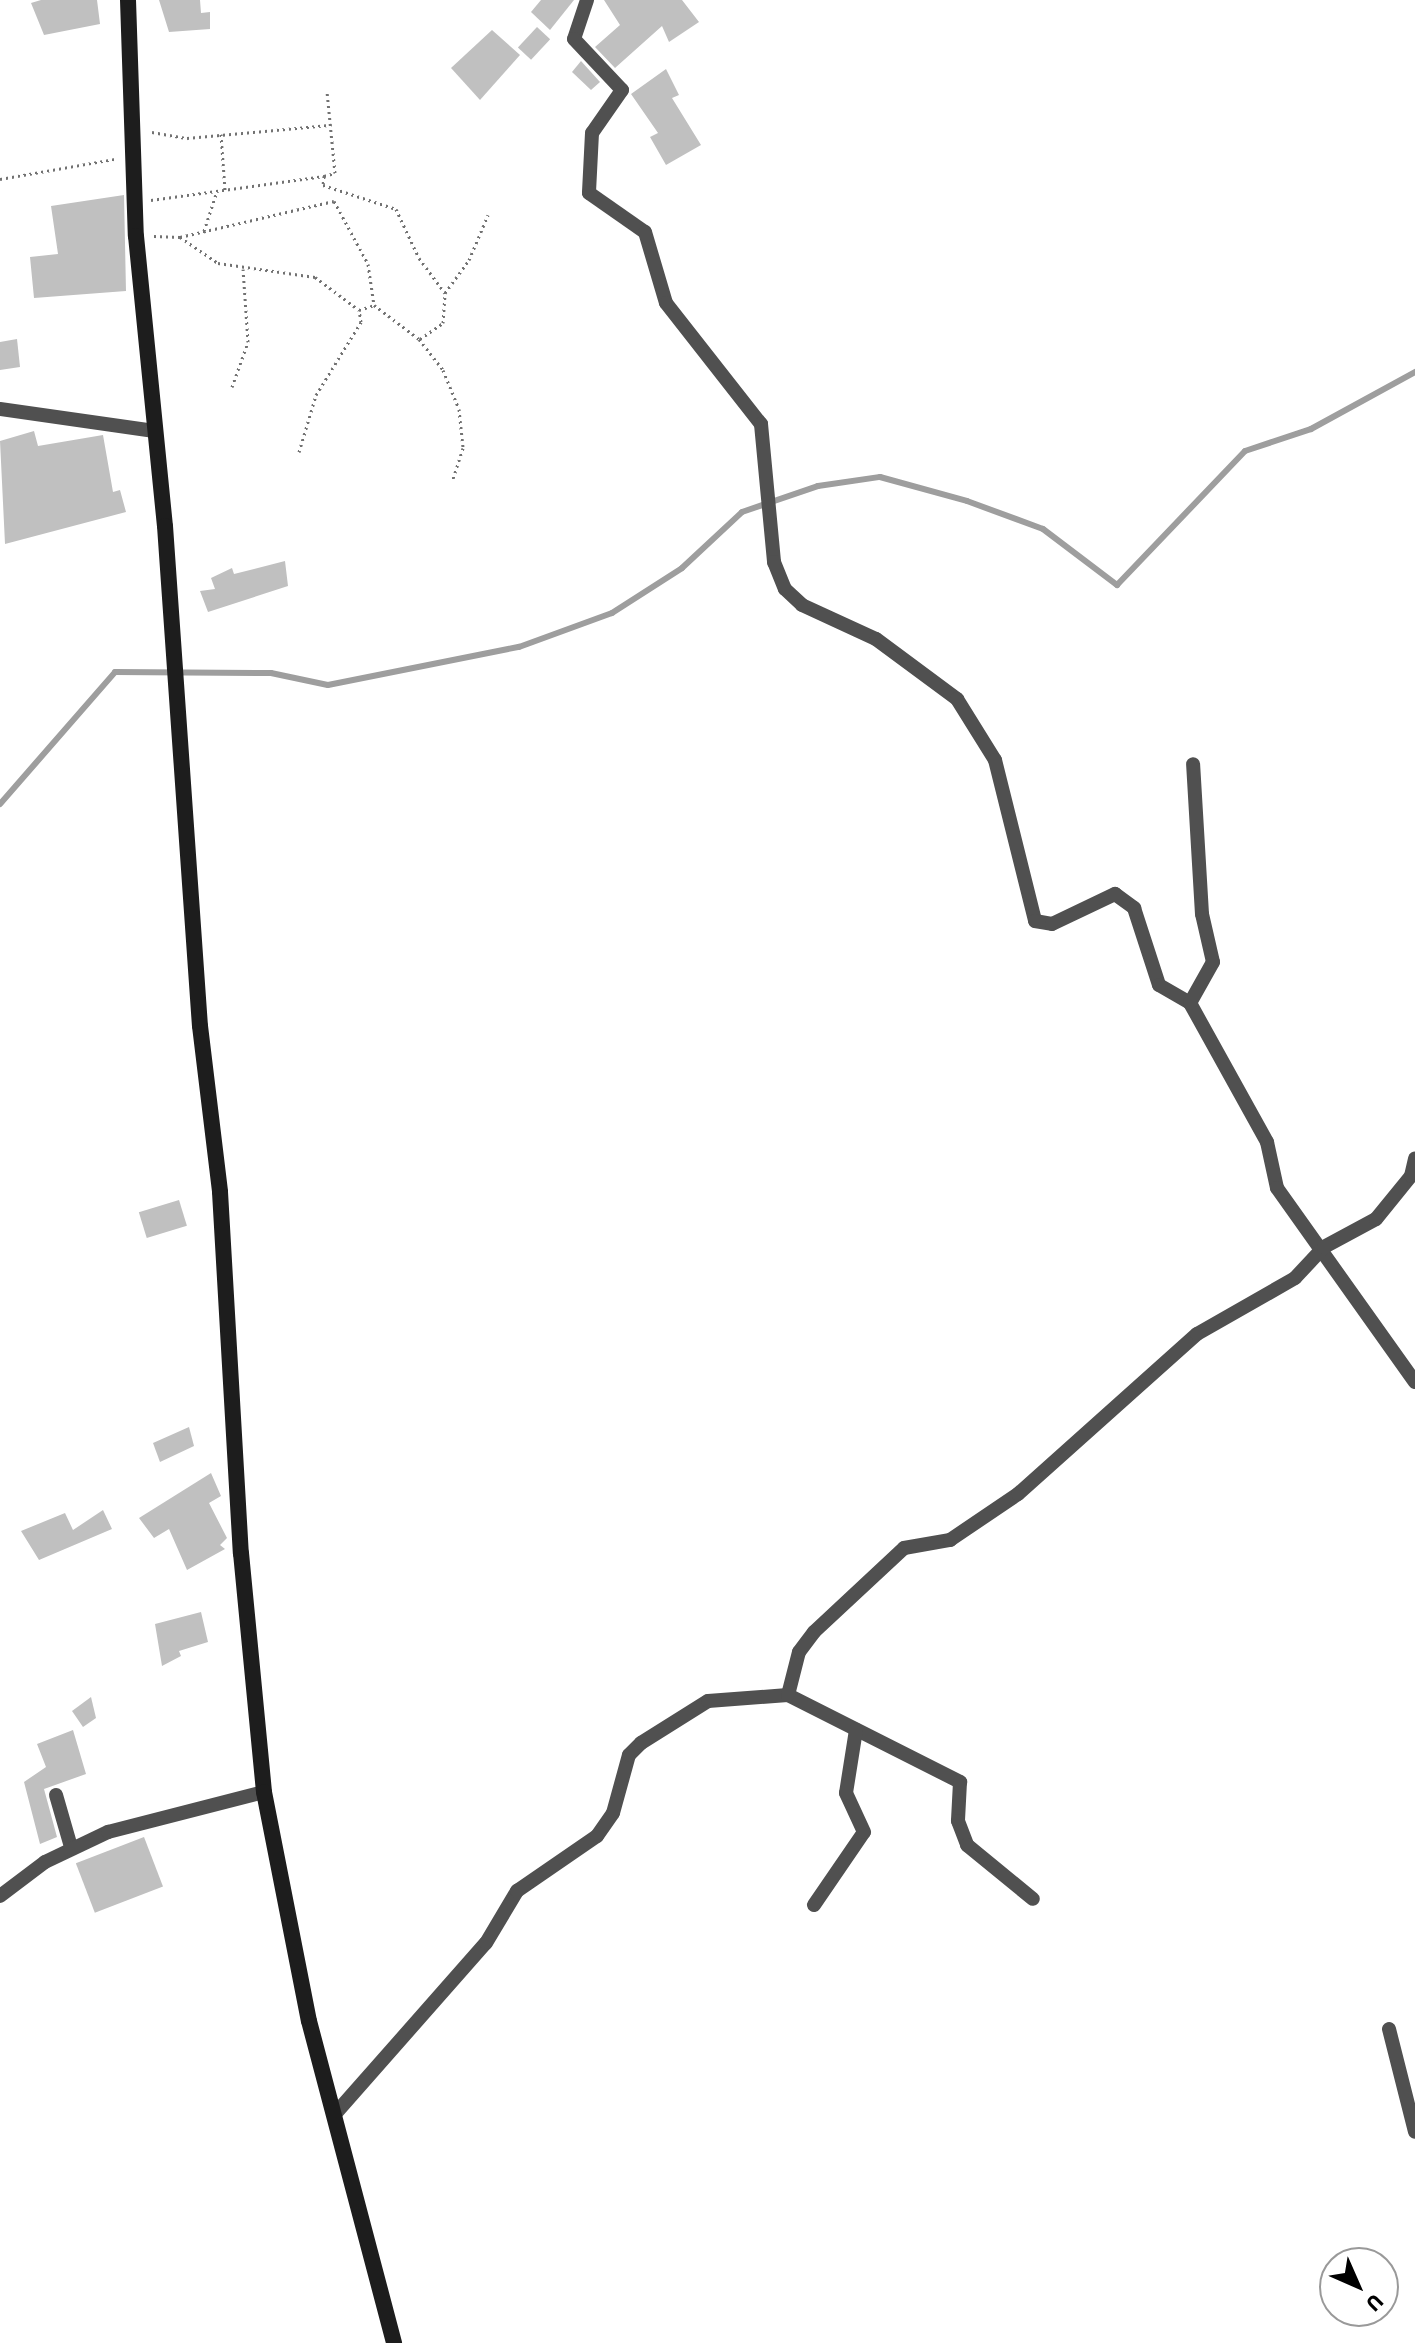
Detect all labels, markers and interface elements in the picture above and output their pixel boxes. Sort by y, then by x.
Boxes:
north arrow [1319,2247,1399,2327]
text: U [1358,2286,1391,2319]

